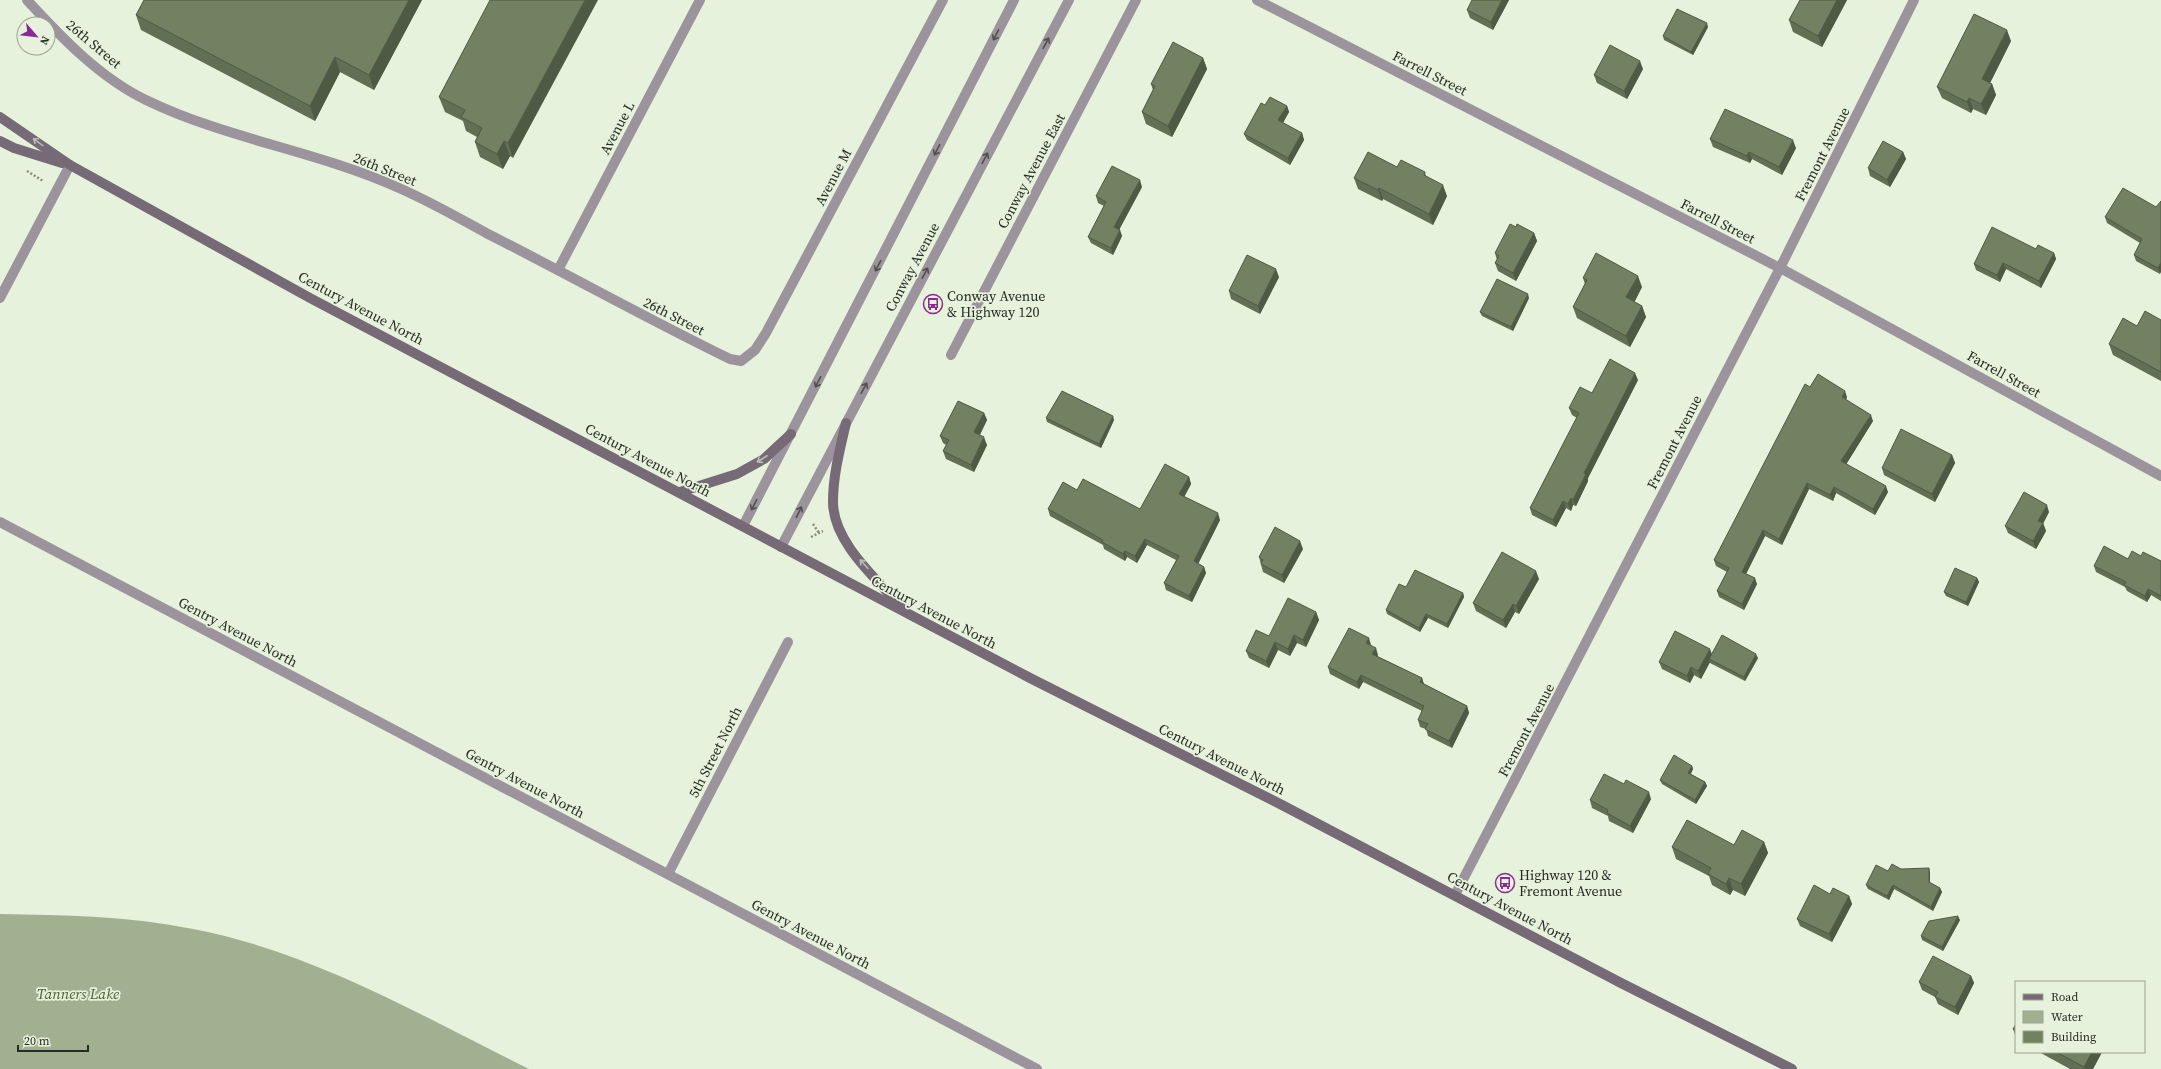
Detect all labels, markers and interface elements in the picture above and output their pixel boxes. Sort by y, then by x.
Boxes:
street label: 26th Street [62,15,126,73]
north arrow [16,16,56,56]
one-way arrow [992,28,1000,40]
text: N [36,33,53,48]
one-way arrow [1043,37,1050,49]
street label: Farrell Street [1389,46,1471,101]
street label: Avenue L [595,98,639,158]
street label: Fremont Avenue [1790,103,1854,205]
street label: Conway Avenue East [992,109,1070,232]
one-way arrow [33,138,44,147]
one-way arrow [933,144,940,156]
street label: Avenue M [810,145,856,209]
street label: 26th Street [350,147,420,191]
one-way arrow [982,152,990,164]
street label: Farrell Street [1677,194,1759,249]
street label: Conway Avenue [880,219,944,315]
one-way arrow [873,260,881,272]
street label: Century Avenue North [295,266,427,350]
one-way arrow [921,267,929,279]
place label: Conway Avenue & Highway 120 [947,286,1045,322]
street label: 26th Street [640,292,709,340]
bus stop icon: Conway Avenue & Highway 120 [922,293,944,315]
street label: Farrell Street [1964,346,2045,403]
one-way arrow [814,375,821,387]
one-way arrow [861,382,868,394]
street label: Fremont Avenue [1642,391,1706,493]
street label: Century Avenue North [582,418,714,502]
one-way arrow [757,455,768,463]
one-way arrow [749,499,757,511]
one-way arrow [796,506,803,518]
one-way arrow [859,559,868,569]
street label: Century Avenue North [868,570,1000,654]
street label: Gentry Avenue North [175,592,301,672]
street label: Fremont Avenue [1493,680,1559,780]
street label: 5th Street North [683,703,747,801]
street label: Century Avenue North [1155,718,1289,800]
street label: Gentry Avenue North [462,743,588,823]
place label: Highway 120 & Fremont Avenue [1519,865,1622,901]
street label: Century Avenue North [1444,866,1576,950]
bus stop icon: Highway 120 & Fremont Avenue [1494,872,1516,894]
street label: Gentry Avenue North [748,894,874,974]
legend [2015,981,2145,1053]
water label: Tanners Lake [37,983,119,1004]
text: Road [2051,989,2078,1005]
text: Water [2051,1009,2083,1025]
scale bar [18,1027,88,1053]
text: Building [2051,1029,2096,1045]
text: 20 m [24,1033,50,1049]

